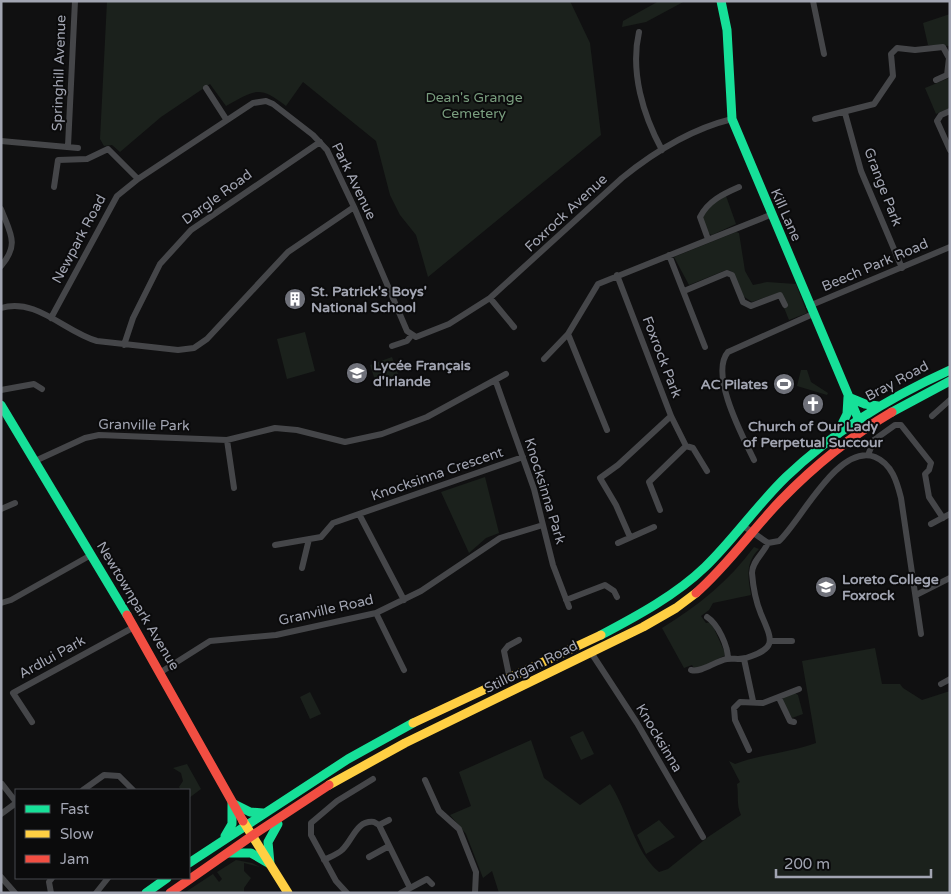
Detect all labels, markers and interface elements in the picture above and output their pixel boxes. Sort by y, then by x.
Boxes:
street label: Springhill Avenue [48,15,70,131]
park label: Dean's Grange Cemetery [425,89,523,122]
street label: Park Avenue [328,140,380,222]
street label: Grange Park [860,145,906,229]
street label: Dargle Road [179,166,255,228]
street label: Foxrock Avenue [521,170,611,255]
street label: Kill Lane [767,186,805,244]
street label: Newpark Road [48,192,110,286]
street label: Beech Park Road [819,235,931,295]
place label: St. Patrick's Boys' National School [311,283,427,316]
building icon: St. Patrick's Boys' National School [283,287,307,311]
street label: Foxrock Park [639,314,686,401]
place label: Lycée Français d'Irlande [373,357,471,390]
street label: Bray Road [863,357,931,405]
school or university icon: Lycée Français d'Irlande [345,361,369,385]
sports icon: AC Pilates [772,372,796,396]
place label: AC Pilates [701,376,768,393]
church icon: Church of Our Lady of Perpetual Succour [801,392,825,416]
street label: Granville Park [98,416,190,434]
place label: Church of Our Lady of Perpetual Succour [743,418,884,451]
street label: Knocksinna Park [521,436,569,546]
street label: Knocksinna Crescent [369,443,506,505]
street label: Newtownpark Avenue [93,539,183,673]
place label: Loreto College Foxrock [842,571,939,604]
school or university icon: Loreto College Foxrock [814,575,838,599]
street label: Granville Road [277,591,375,629]
street label: Ardlui Park [16,632,89,682]
street label: Stillorgan Road [482,637,580,697]
street label: Knocksinna [632,701,686,775]
legend [15,789,190,879]
text: Fast [60,800,90,818]
text: Slow [60,825,94,843]
scale bar [776,846,931,878]
text: Jam [60,850,89,868]
text: 200 m [784,855,830,873]

